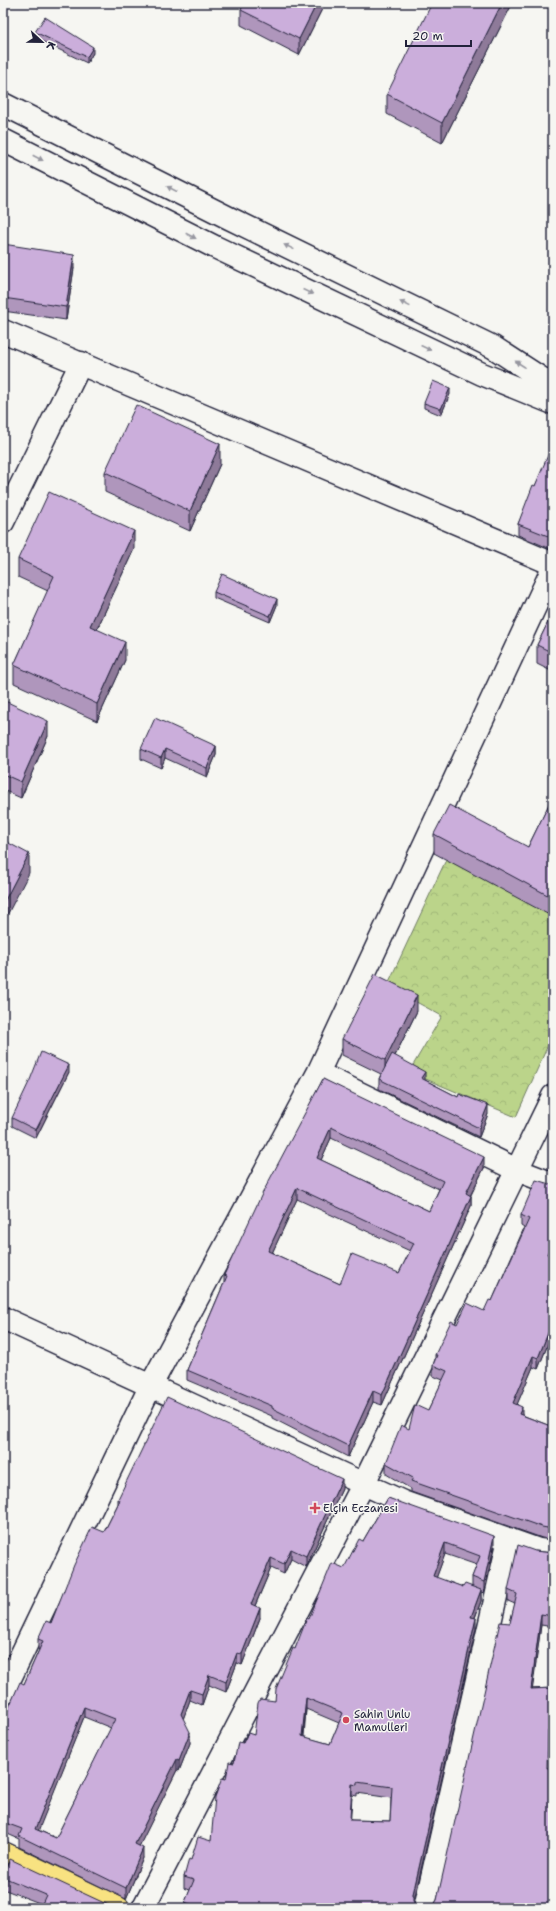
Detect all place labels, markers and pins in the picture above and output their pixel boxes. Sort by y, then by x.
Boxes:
place label: Elçin Eczanesi [323,1501,398,1516]
marker: Elçin Eczanesi [310,1503,320,1513]
place label: Sahin Unlu Mamulleri [354,1707,410,1735]
marker: Sahin Unlu Mamulleri [341,1715,351,1725]

